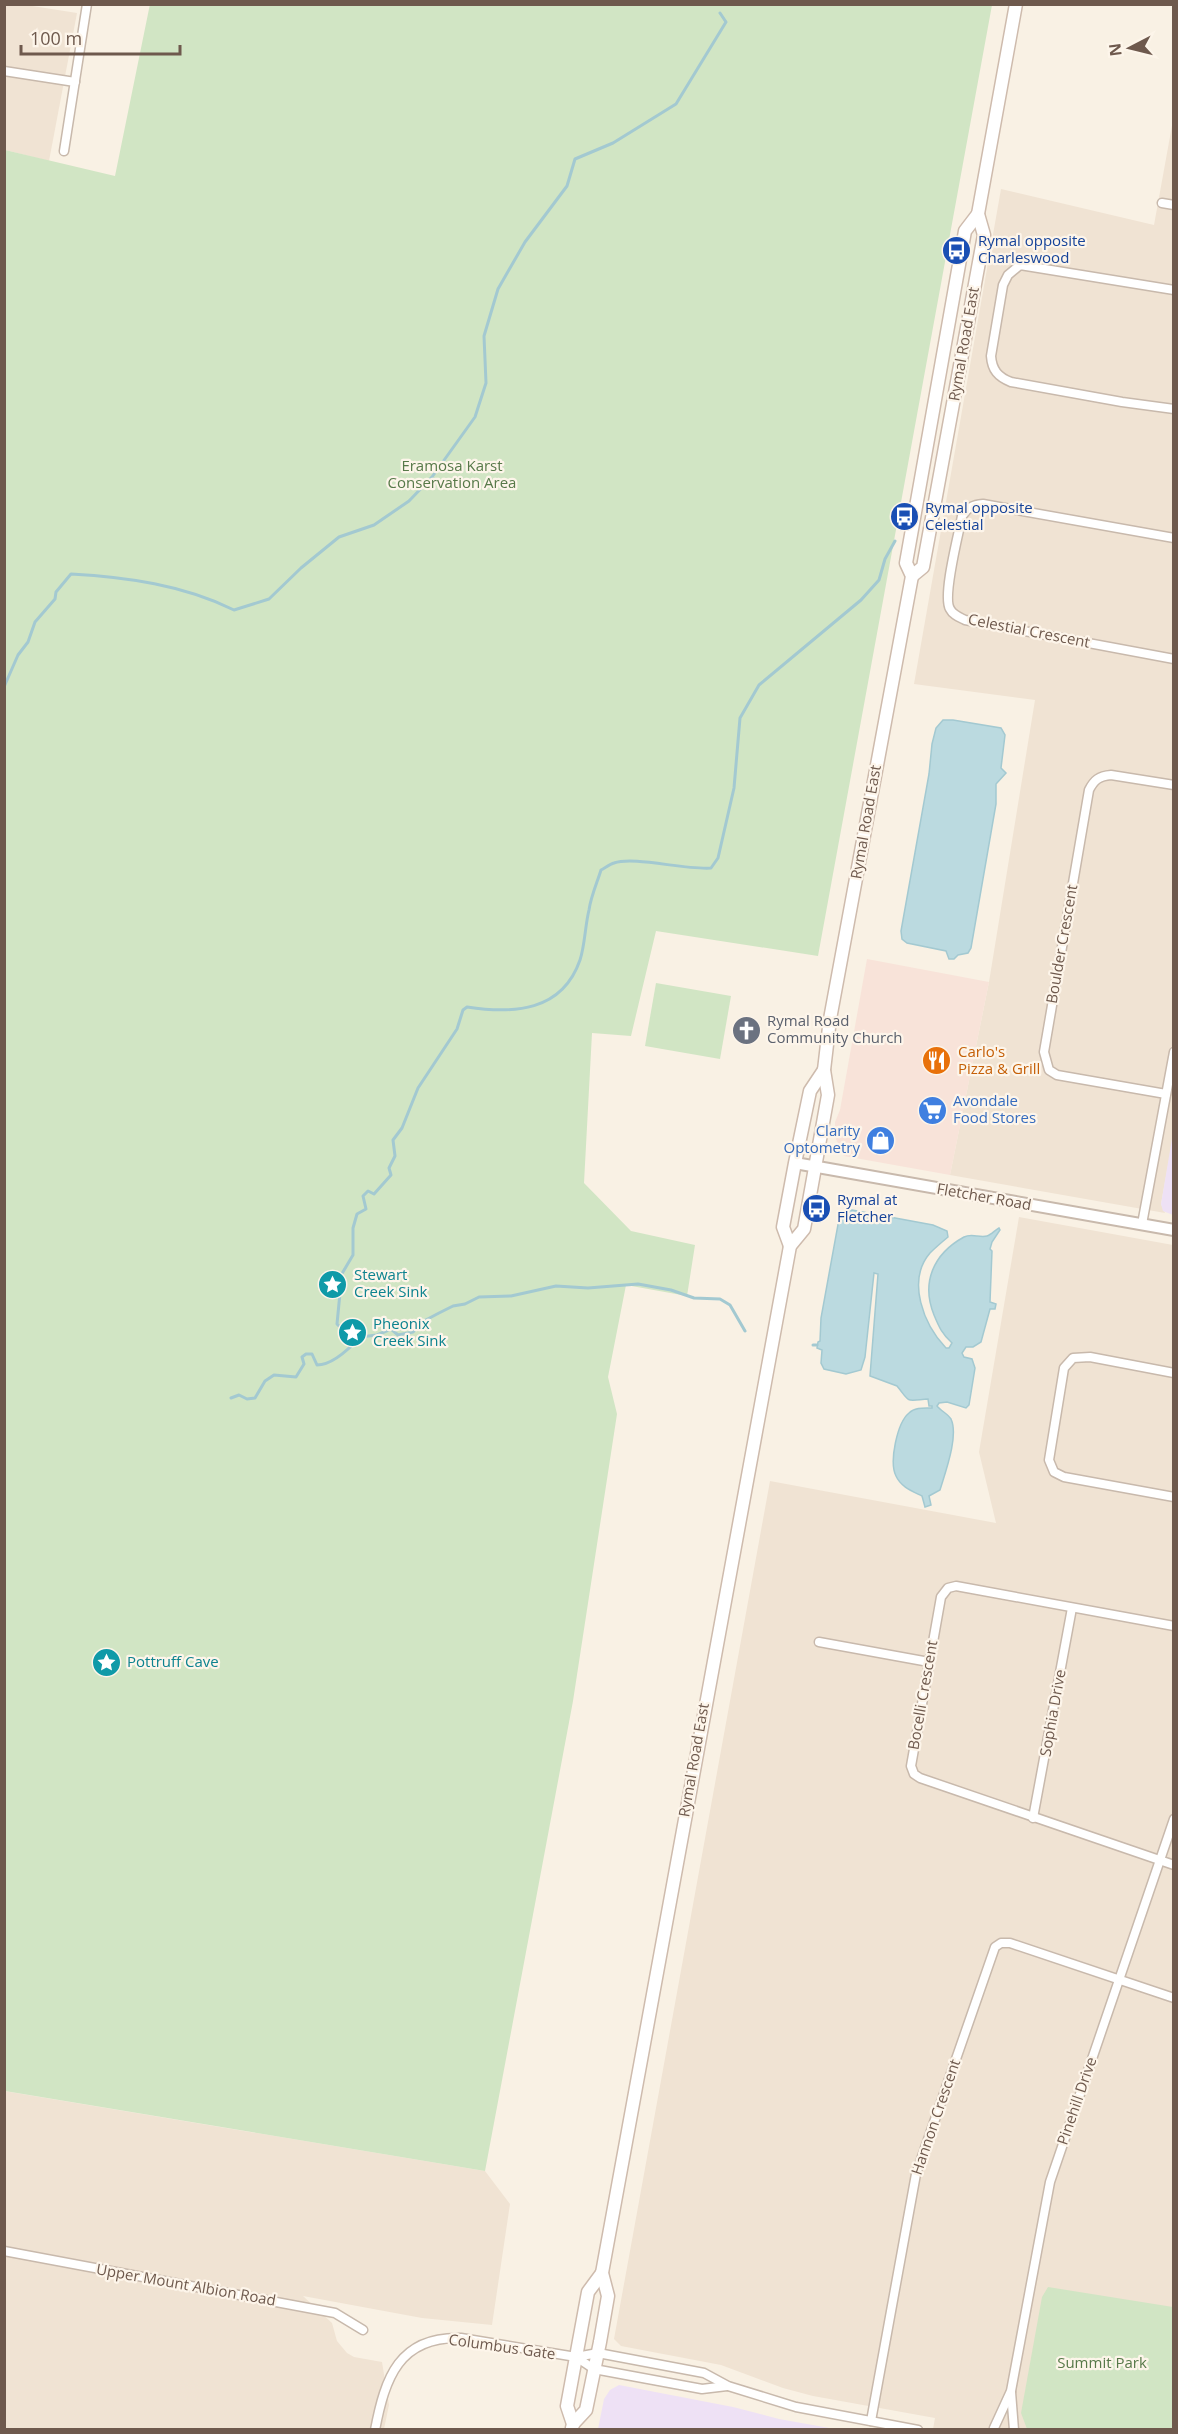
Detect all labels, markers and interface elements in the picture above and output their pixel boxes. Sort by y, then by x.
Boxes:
scale bar [21,18,180,56]
north arrow [1100,18,1160,78]
text: 100 m [30,26,82,50]
text: N [1103,42,1127,58]
place label: Rymal opposite Charleswood [978,230,1086,267]
bus stop icon: Rymal opposite Charleswood [941,234,973,266]
street label: Rymal Road East [943,285,983,402]
park label: Eramosa Karst Conservation Area [388,455,516,492]
place label: Rymal opposite Celestial [925,497,1033,534]
bus stop icon: Rymal opposite Celestial [888,501,920,533]
street label: Celestial Crescent [967,608,1092,652]
street label: Rymal Road East [845,763,885,880]
street label: Boulder Crescent [1041,883,1081,1005]
place label: Rymal Road Community Church [767,1010,903,1047]
church icon: Rymal Road Community Church [730,1014,762,1046]
place label: Carlo's Pizza & Grill [958,1041,1040,1078]
restaurant icon: Carlo's Pizza & Grill [921,1045,953,1077]
place label: Avondale Food Stores [953,1090,1036,1127]
supermarket icon: Avondale Food Stores [916,1094,948,1126]
place label: Clarity Optometry [783,1120,860,1157]
shop icon: Clarity Optometry [865,1124,897,1156]
street label: Fletcher Road [935,1178,1033,1214]
place label: Rymal at Fletcher [837,1189,897,1226]
bus stop icon: Rymal at Fletcher [800,1193,832,1225]
place label: Stewart Creek Sink [354,1264,427,1301]
place icon: Stewart Creek Sink [317,1268,349,1300]
place label: Pheonix Creek Sink [373,1313,446,1350]
place icon: Pheonix Creek Sink [336,1317,368,1349]
street label: Bocelli Crescent [903,1638,941,1751]
place icon: Pottruff Cave [90,1646,122,1678]
place label: Pottruff Cave [127,1651,219,1671]
street label: Sophia Drive [1034,1668,1070,1758]
street label: Rymal Road East [673,1701,713,1818]
street label: Pinehill Drive [1052,2054,1100,2147]
street label: Hannon Crescent [906,2056,964,2177]
street label: Upper Mount Albion Road [95,2258,278,2310]
street label: Columbus Gate [447,2329,557,2363]
park label: Summit Park [1057,2352,1147,2372]

